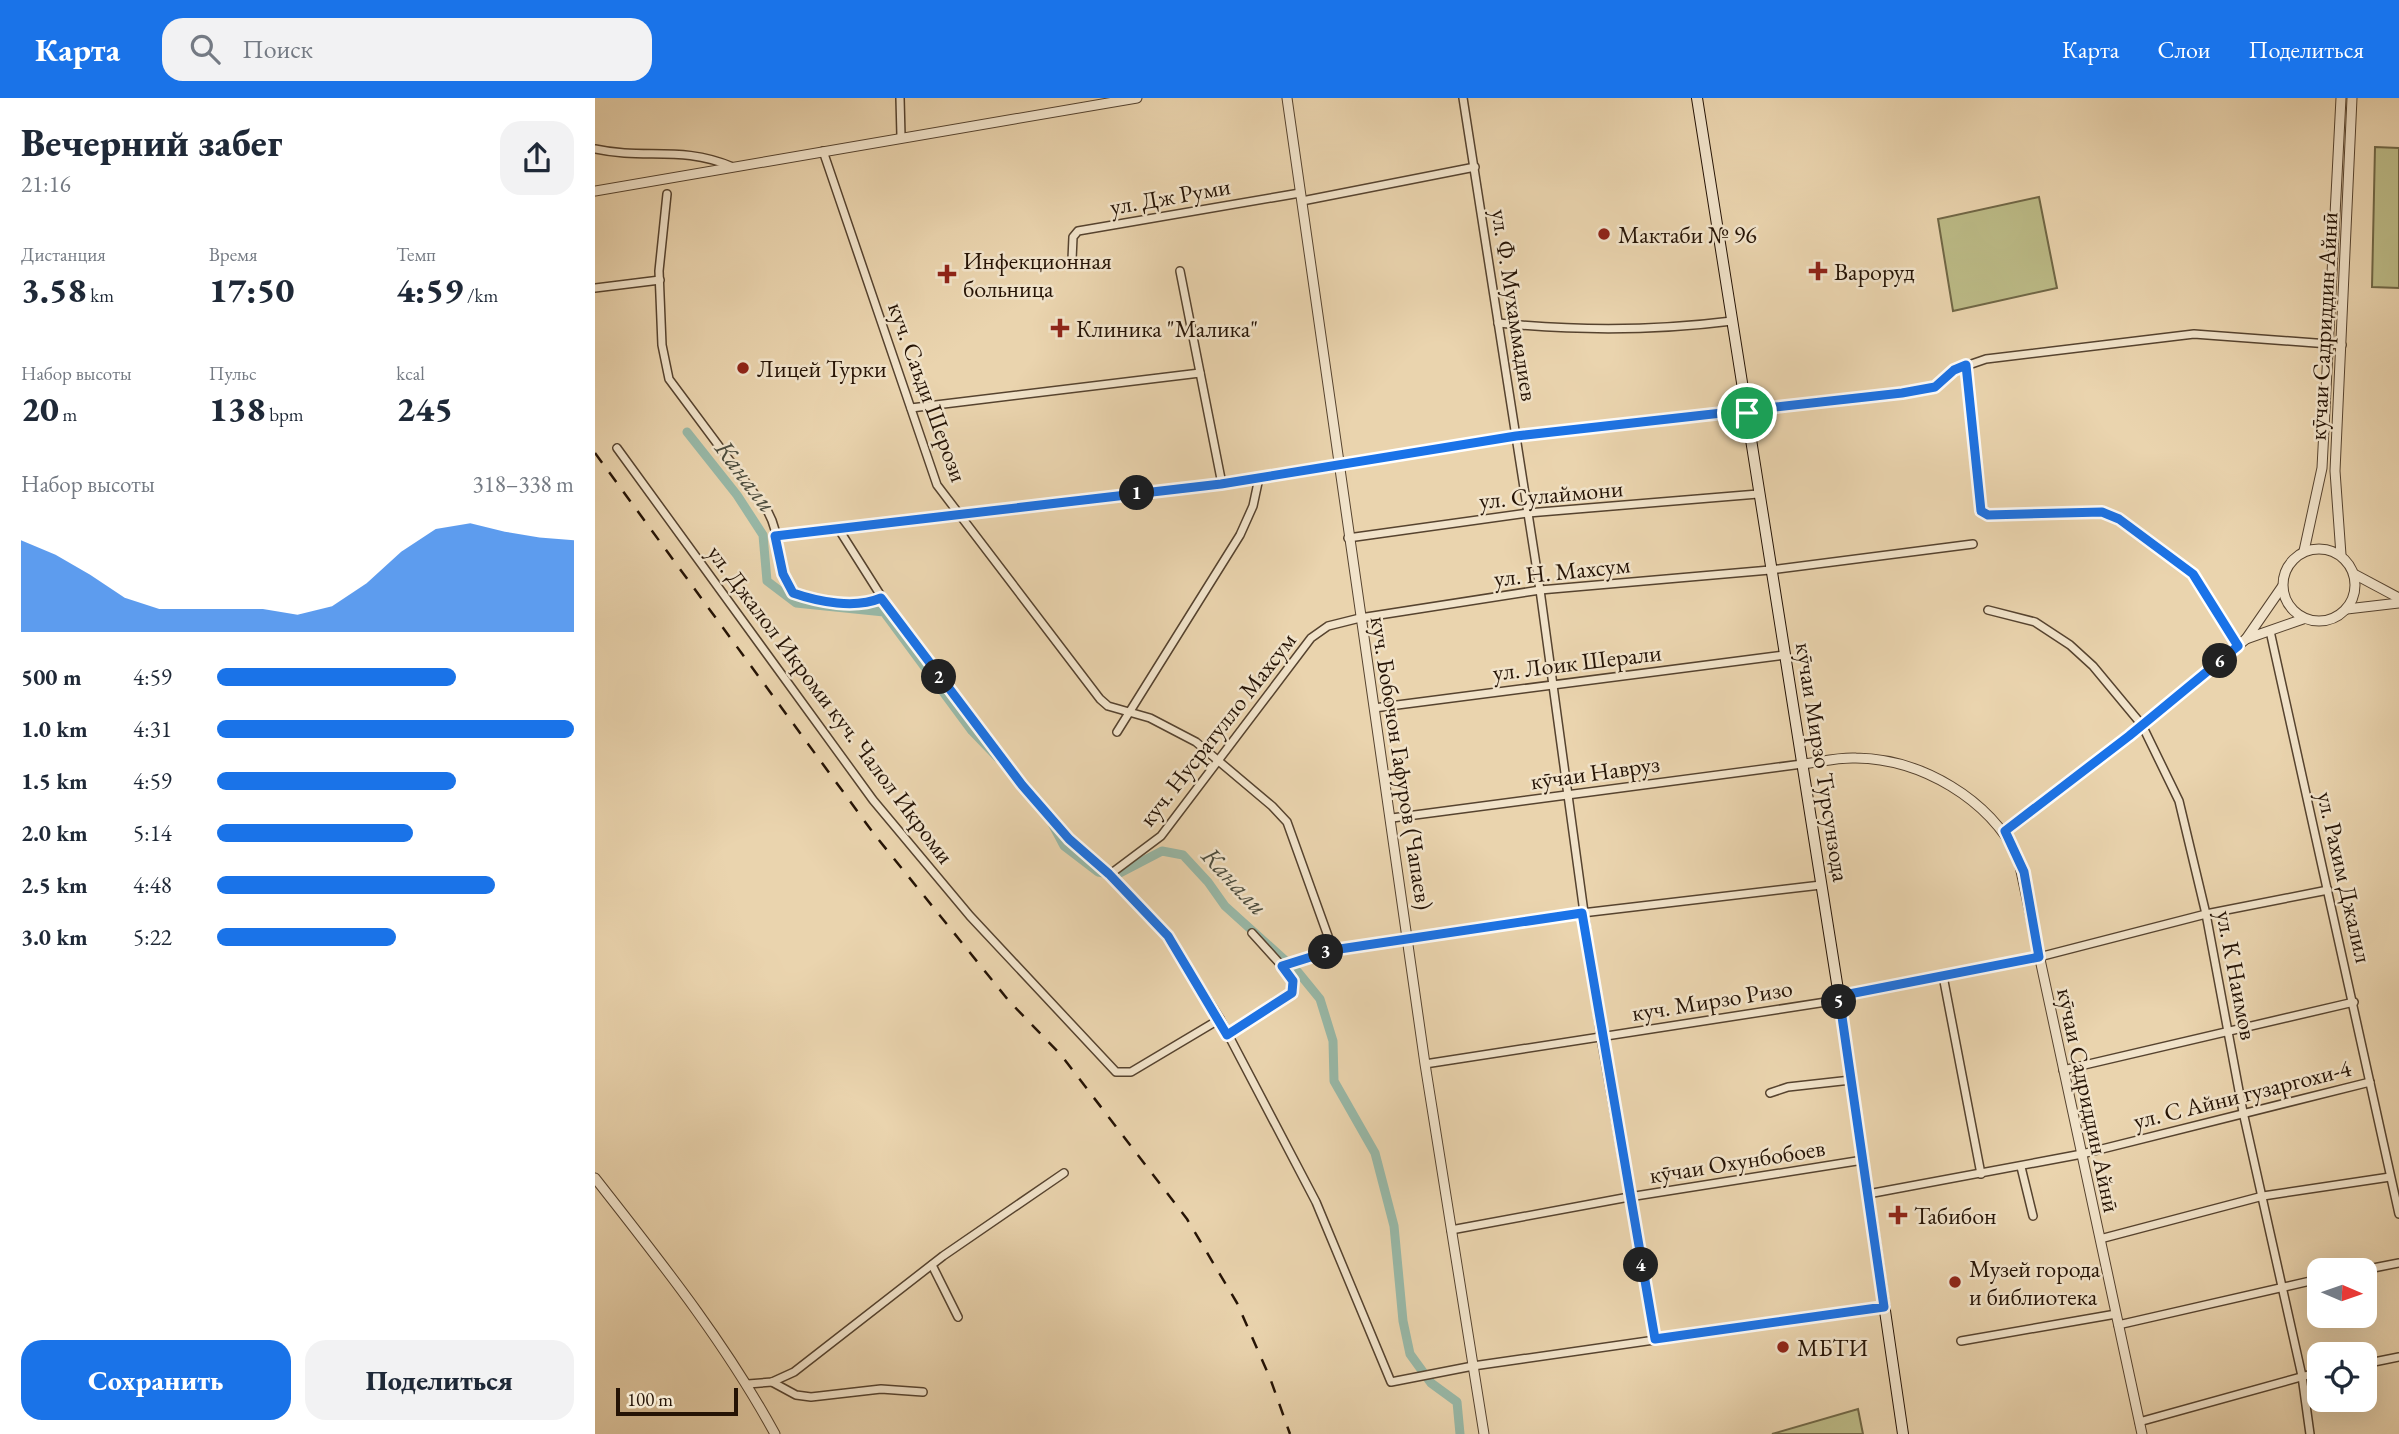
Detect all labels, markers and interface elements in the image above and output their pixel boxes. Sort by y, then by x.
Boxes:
search box [162,18,652,81]
text: Карта [35,28,120,71]
icon: search [186,30,224,68]
text: Поиск [242,32,313,66]
text: Карта [2062,34,2119,65]
text: Слои [2157,34,2211,65]
text: Поделиться [2249,34,2364,65]
text: Вечерний забег [21,118,282,167]
button: share [500,121,574,195]
text: 21:16 [21,169,71,199]
street label: ул. Дж Руми [1107,170,1233,222]
street label: ул. Ф. Мухаммадиев [1485,207,1545,403]
street label: кӯчаи Садриддин Айнӣ [2302,211,2344,441]
place label: Мактаби № 96 [1618,219,1757,250]
marker: Мактаби № 96 [1596,226,1612,242]
text: Дистанция [21,242,106,267]
text: Время [209,242,257,267]
text: Темп [396,242,436,267]
place label: Инфекционная больница [963,245,1112,304]
place label: Вароруд [1834,256,1915,287]
marker: Вароруд [1808,261,1828,281]
marker: Инфекционная больница [937,264,957,284]
text: 3.58 [21,267,87,312]
text: 17:50 [209,267,294,312]
text: 4:59 [396,267,463,312]
text: km [87,283,114,308]
text: /km [463,283,498,308]
street label: куч. Саъди Шерози [881,298,975,486]
place label: Клиника "Малика" [1076,313,1258,344]
marker: Клиника "Малика" [1050,318,1070,338]
place label: Лицей Турки [757,353,887,384]
marker: Лицей Турки [735,360,751,376]
text: Набор высоты [21,361,132,386]
text: Пульс [209,361,257,386]
text: kcal [396,361,425,386]
pin [1717,383,1777,443]
text: 20 [21,386,59,431]
text: 138 [209,386,265,431]
text: 245 [396,386,453,431]
icon: arrive [1728,394,1766,432]
text: m [59,402,77,427]
text: bpm [265,402,304,427]
water label: Канали [707,432,784,519]
text: Набор высоты [21,469,155,499]
text: 318–338 m [473,469,574,499]
street label: ул. Сулаймони [1478,472,1625,516]
pin: 1 [1119,476,1155,510]
text: 1 [1131,480,1142,505]
street label: ул. Джалол Икроми куч. Чалол Икроми [701,538,961,870]
street label: ул. Н. Махсум [1492,548,1632,594]
street label: куч. Бобочон Гафуров (Чапаев) [1363,614,1441,912]
street label: куч. Нусратулло Махсум [1131,626,1303,832]
street label: ул. Лоик Шерали [1491,636,1663,688]
street label: кӯчаи Мирзо Турсунзода [1789,640,1857,884]
pin: 6 [2203,644,2237,678]
text: 6 [2214,648,2225,673]
pin: 2 [921,660,957,694]
text: 500 m [21,662,82,692]
text: 4:59 [133,662,172,692]
text: 2 [933,664,944,689]
text: 1.0 km [21,714,88,744]
text: 4:31 [133,714,172,744]
street label: кӯчаи Навруз [1528,748,1662,796]
text: 1.5 km [21,766,88,796]
text: 4:59 [133,766,172,796]
street label: ул. Рахим Джалил [2310,788,2380,966]
text: 2.0 km [21,818,88,848]
text: 5:14 [133,818,172,848]
water label: Канали [1194,839,1276,923]
text: 2.5 km [21,870,88,900]
text: 4:48 [133,870,172,900]
street label: ул. К Наимов [2209,908,2265,1042]
text: 3.0 km [21,922,88,952]
text: 5:22 [133,922,172,952]
pin: 3 [1309,934,1343,970]
text: 3 [1320,939,1331,964]
street label: куч. Мирзо Ризо [1629,972,1795,1028]
pin: 5 [1821,984,1857,1020]
street label: кӯчаи Садриддин Айнӣ [2050,985,2128,1215]
text: 5 [1833,989,1844,1014]
street label: ул. С Айни гузаргохи-4 [2130,1052,2355,1136]
street label: кӯчаи Охунбобоев [1647,1132,1827,1190]
place label: Табибон [1914,1200,1997,1231]
marker: Табибон [1888,1205,1908,1225]
pin: 4 [1623,1248,1659,1282]
text: 4 [1635,1252,1646,1277]
place label: Музей города и библиотека [1969,1253,2101,1312]
north arrow [2307,1258,2377,1328]
map controls [2307,1258,2377,1412]
marker: Музей города и библиотека [1947,1274,1963,1290]
place label: МБТИ [1797,1332,1868,1363]
marker: МБТИ [1775,1339,1791,1355]
button: Сохранить [21,1340,291,1420]
button: Поделиться [305,1340,574,1420]
button: locate [2307,1342,2377,1412]
scale bar [616,1385,739,1417]
text: 100 m [627,1387,673,1412]

